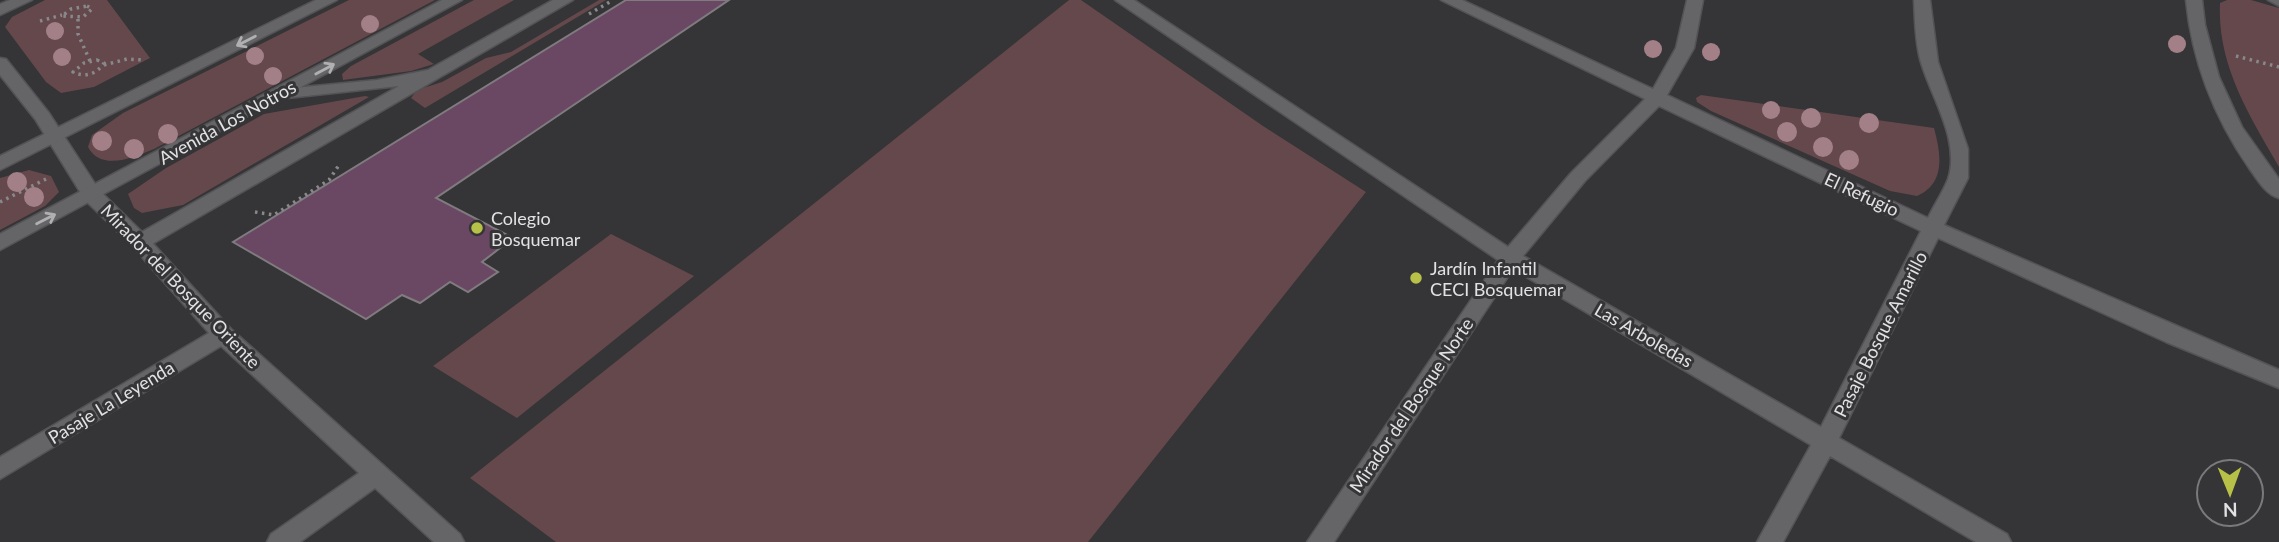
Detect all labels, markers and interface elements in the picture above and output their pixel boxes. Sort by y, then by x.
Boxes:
one-way arrow [236,35,257,49]
one-way arrow [314,62,334,76]
street label: Avenida Los Notros [155,75,300,169]
street label: El Refugio [1821,167,1903,221]
street label: Mirador del Bosque Oriente [97,199,265,373]
place label: Colegio Bosquemar [491,207,581,250]
one-way arrow [35,211,56,225]
marker: Colegio Bosquemar [469,220,485,236]
street label: Pasaje Bosque Amarillo [1829,247,1931,421]
place label: Jardín Infantil CECI Bosquemar [1430,257,1564,300]
marker: Jardín Infantil CECI Bosquemar [1408,270,1424,286]
street label: Las Arboledas [1591,298,1697,372]
street label: Mirador del Bosque Norte [1344,314,1478,496]
street label: Pasaje La Leyenda [44,356,178,448]
north arrow [2195,458,2265,528]
text: N [2223,499,2238,522]

